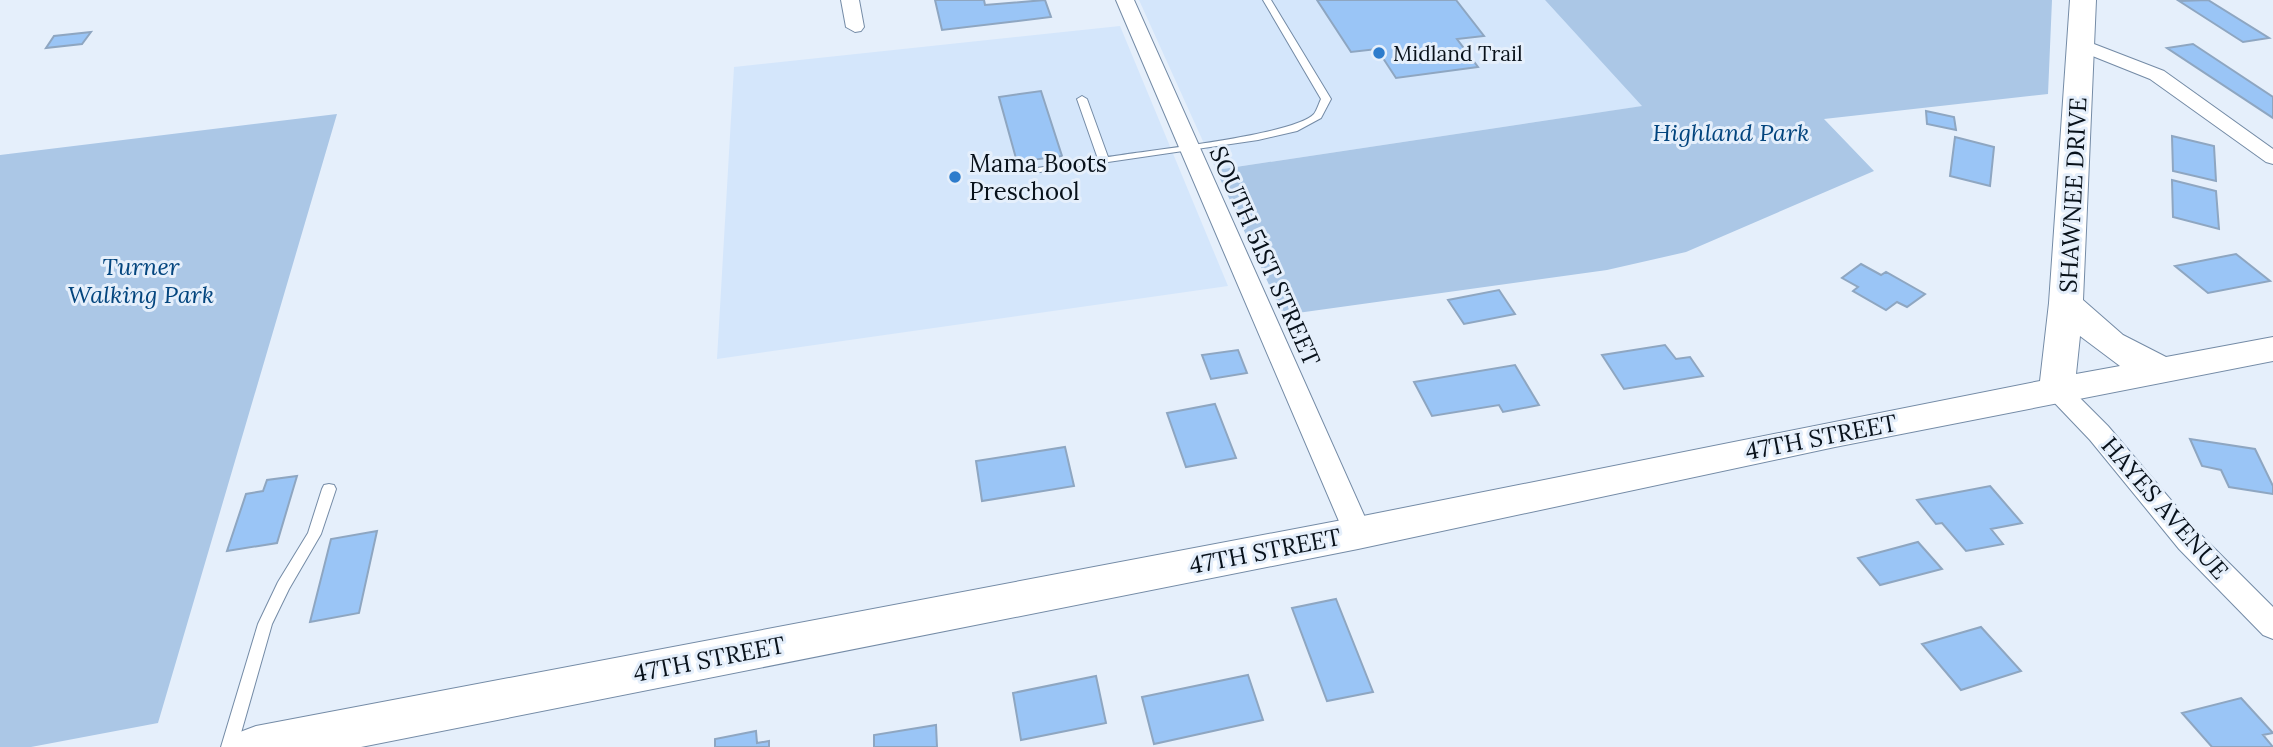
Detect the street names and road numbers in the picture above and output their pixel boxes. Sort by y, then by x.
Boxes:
street label: SHAWNEE DRIVE [2052,96,2094,294]
street label: SOUTH 51ST STREET [1203,141,1327,371]
street label: 47TH STREET [1743,407,1899,467]
street label: HAYES AVENUE [2095,430,2235,586]
street label: 47TH STREET [1187,521,1343,581]
street label: 47TH STREET [631,629,787,689]

